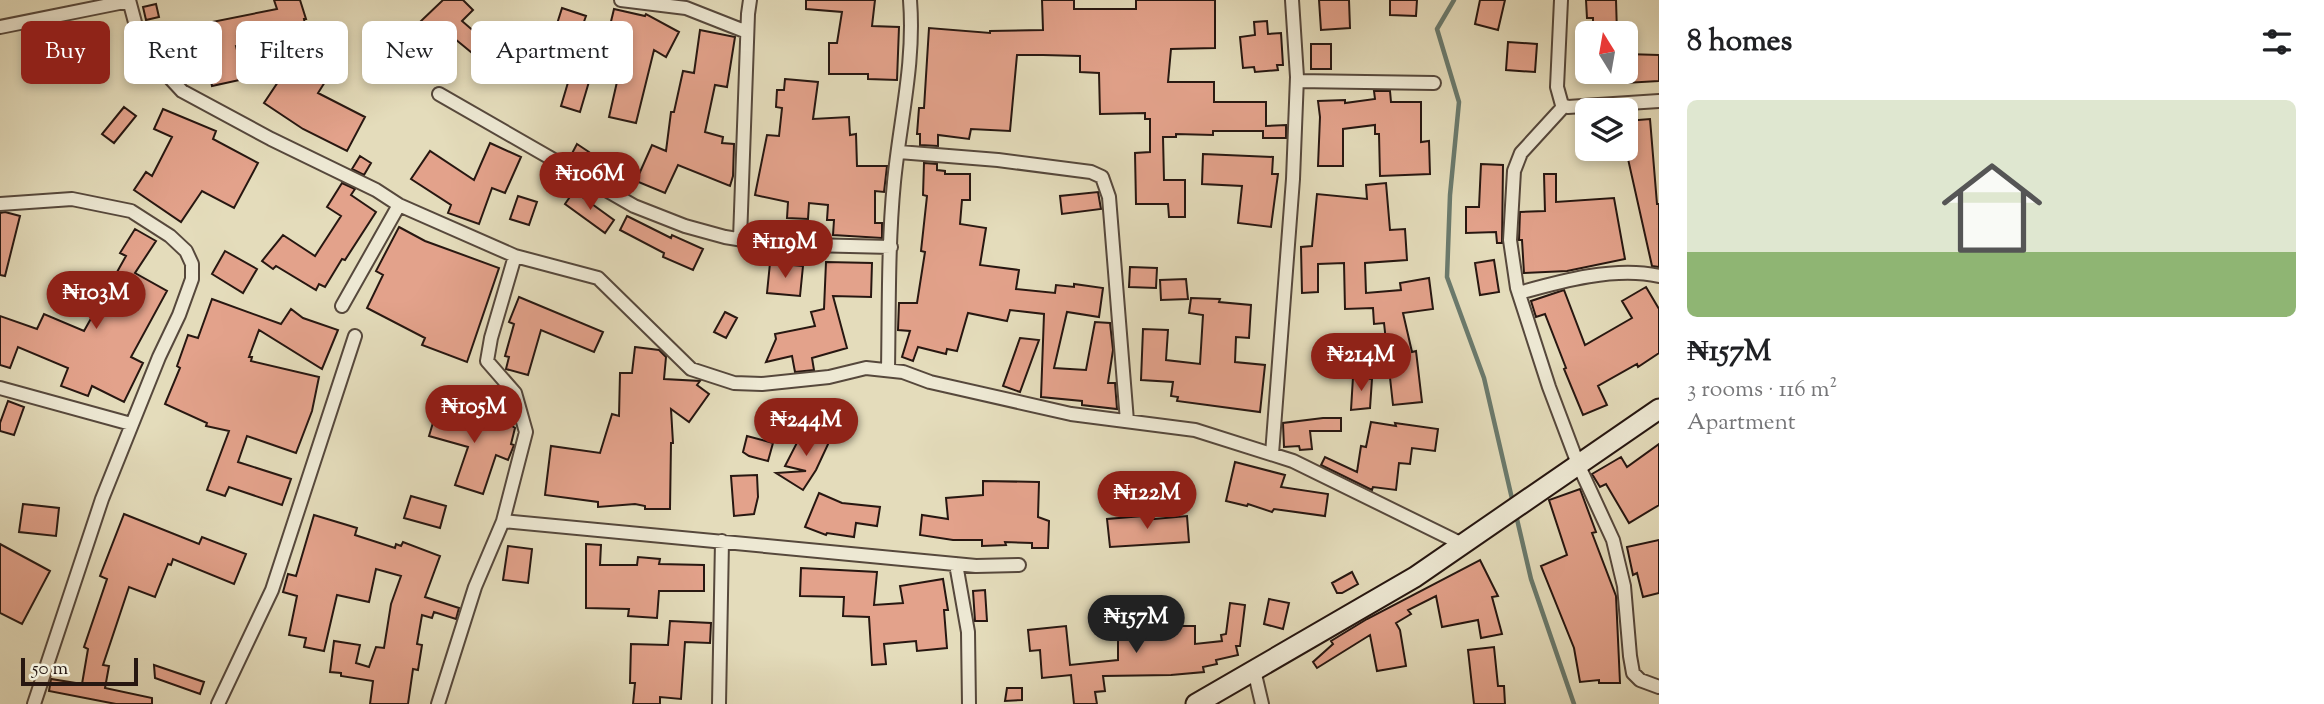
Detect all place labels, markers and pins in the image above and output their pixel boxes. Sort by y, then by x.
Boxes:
pin: ₦106M [541,152,639,212]
pin: ₦119M [736,220,834,280]
pin: ₦103M [47,272,145,331]
pin: ₦214M [1312,334,1410,393]
pin: ₦105M [425,386,523,445]
pin: ₦244M [757,398,855,458]
pin: ₦122M [1098,472,1196,531]
pin: ₦157M [1087,596,1185,655]

